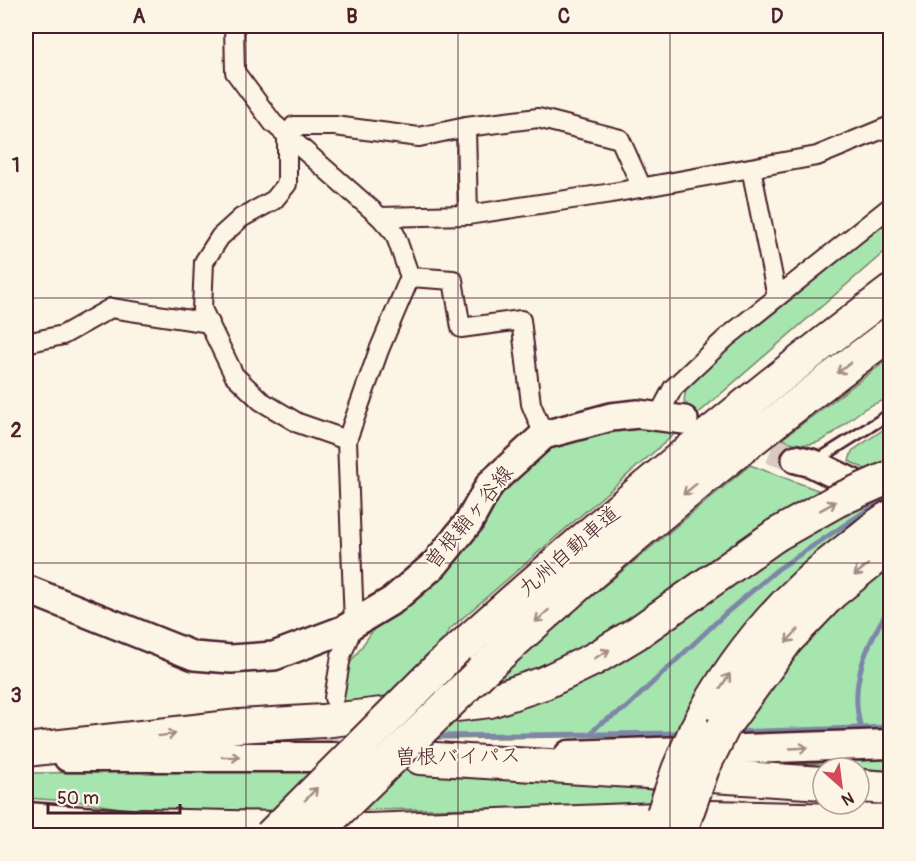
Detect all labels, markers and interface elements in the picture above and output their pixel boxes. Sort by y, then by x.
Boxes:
text: A [133,4,146,29]
text: B [346,4,358,29]
text: C [558,4,570,29]
text: D [771,4,784,29]
text: 1 [12,153,20,178]
one-way arrow [836,362,852,375]
text: 2 [10,418,22,443]
street label: 曽根鞘ヶ谷線 [419,460,520,575]
one-way arrow [682,482,698,495]
street label: 九州自動車道 [513,500,626,603]
one-way arrow [818,500,836,511]
one-way arrow [853,563,869,576]
one-way arrow [535,609,550,623]
one-way arrow [784,628,799,643]
one-way arrow [593,648,610,660]
one-way arrow [719,673,731,689]
text: 3 [10,683,22,708]
one-way arrow [157,729,177,740]
street label: 曽根バイパス [395,742,521,771]
one-way arrow [789,743,809,754]
one-way arrow [220,751,240,763]
north arrow [811,756,871,816]
scale bar [48,777,180,815]
one-way arrow [304,786,318,801]
text: 50 m [57,787,99,810]
text: N [838,787,857,810]

